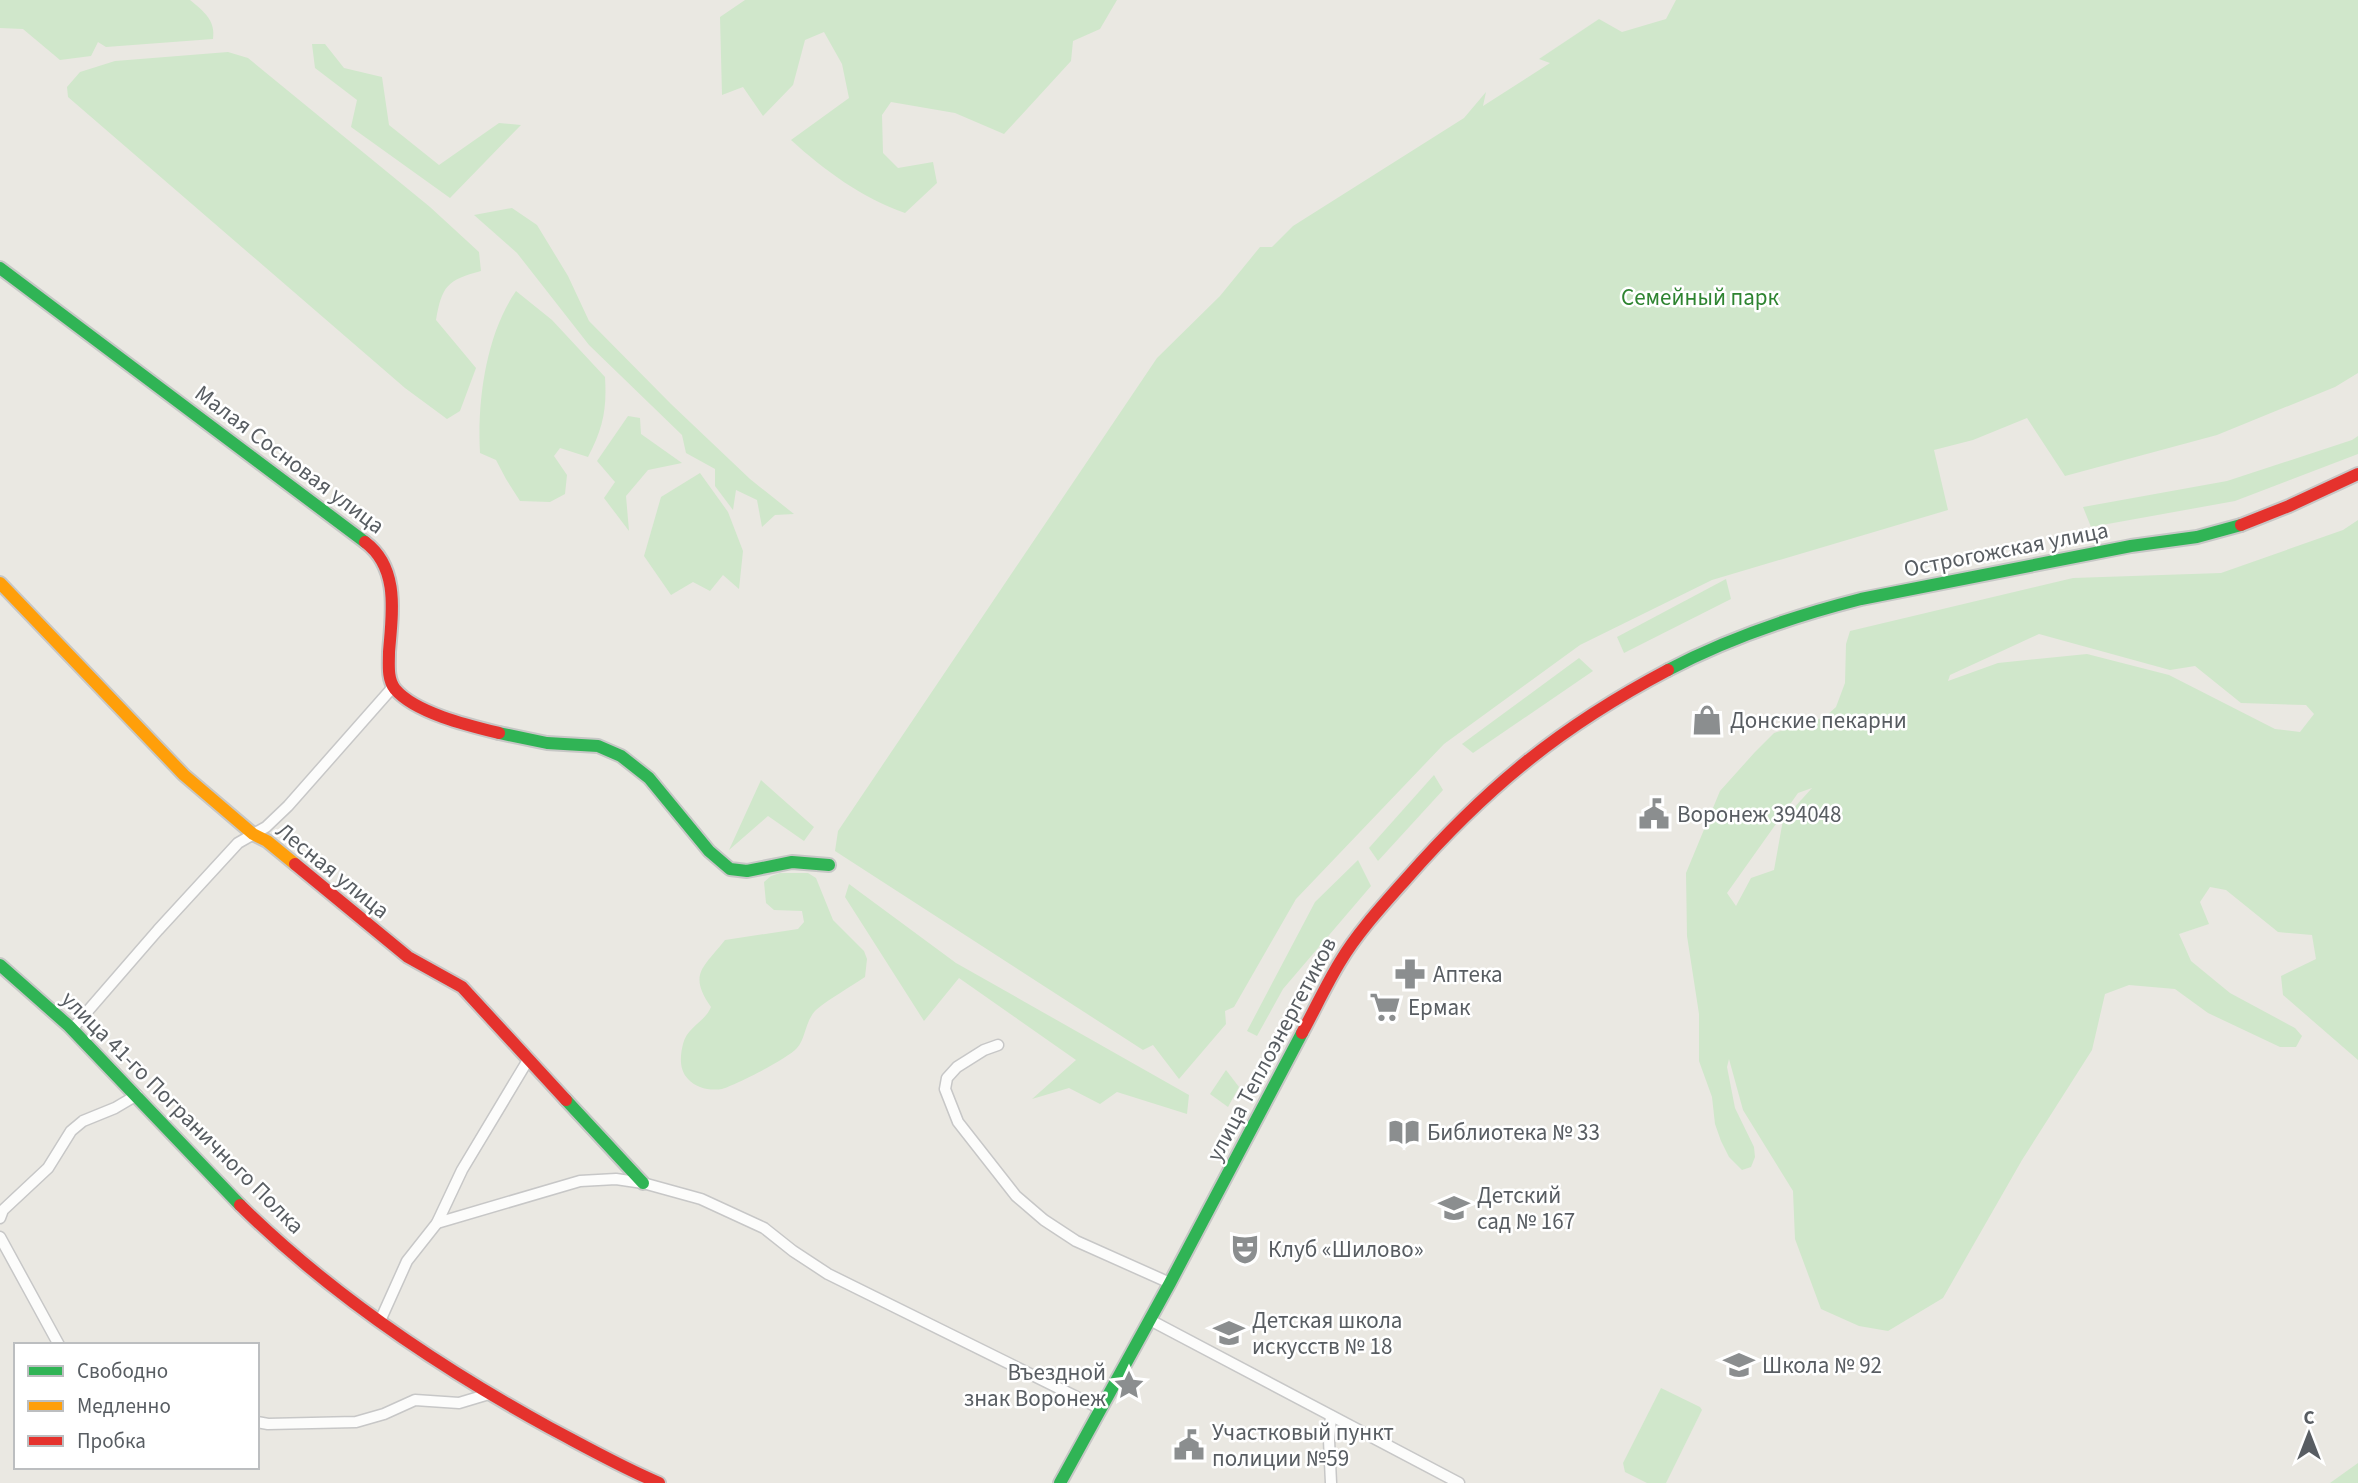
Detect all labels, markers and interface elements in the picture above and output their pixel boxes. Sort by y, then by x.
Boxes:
park label: Семейный парк [1621,281,1780,314]
street label: Малая Сосновая улица [188,377,391,542]
street label: Острогожская улица [1901,513,2111,586]
shop icon: Донские пекарни [1690,703,1724,737]
place label: Донские пекарни [1730,704,1907,737]
public building icon: Воронеж 394048 [1637,797,1671,831]
place label: Воронеж 394048 [1677,798,1841,831]
street label: Лесная улица [269,814,397,927]
street label: улица Теплоэнергетиков [1198,931,1345,1167]
pharmacy icon: Аптека [1393,957,1427,991]
place label: Аптека [1433,958,1503,991]
street label: улица 41-го Пограничного Полка [54,983,312,1241]
supermarket icon: Ермак [1368,990,1402,1024]
place label: Ермак [1408,991,1471,1024]
library icon: Библиотека № 33 [1387,1115,1421,1149]
place label: Библиотека № 33 [1427,1116,1600,1149]
place label: Детский сад № 167 [1477,1179,1575,1238]
school or university icon: Детский сад № 167 [1437,1191,1471,1225]
theatre icon: Клуб «Шилово» [1228,1232,1262,1266]
place label: Клуб «Шилово» [1268,1233,1424,1266]
place label: Детская школа искусств № 18 [1252,1304,1402,1363]
school or university icon: Детская школа искусств № 18 [1212,1316,1246,1350]
legend [14,1343,259,1469]
school or university icon: Школа № 92 [1722,1348,1756,1382]
place label: Школа № 92 [1762,1349,1882,1382]
text: Свободно [77,1356,168,1386]
place label: Въездной знак Воронеж [964,1356,1106,1415]
place icon: Въездной знак Воронеж [1112,1368,1146,1402]
text: Медленно [77,1391,171,1421]
north arrow [2274,1399,2344,1469]
text: С [2303,1405,2315,1432]
place label: Участковый пункт полиции №59 [1212,1416,1394,1475]
text: Пробка [77,1426,146,1456]
public building icon: Участковый пункт полиции №59 [1172,1428,1206,1462]

